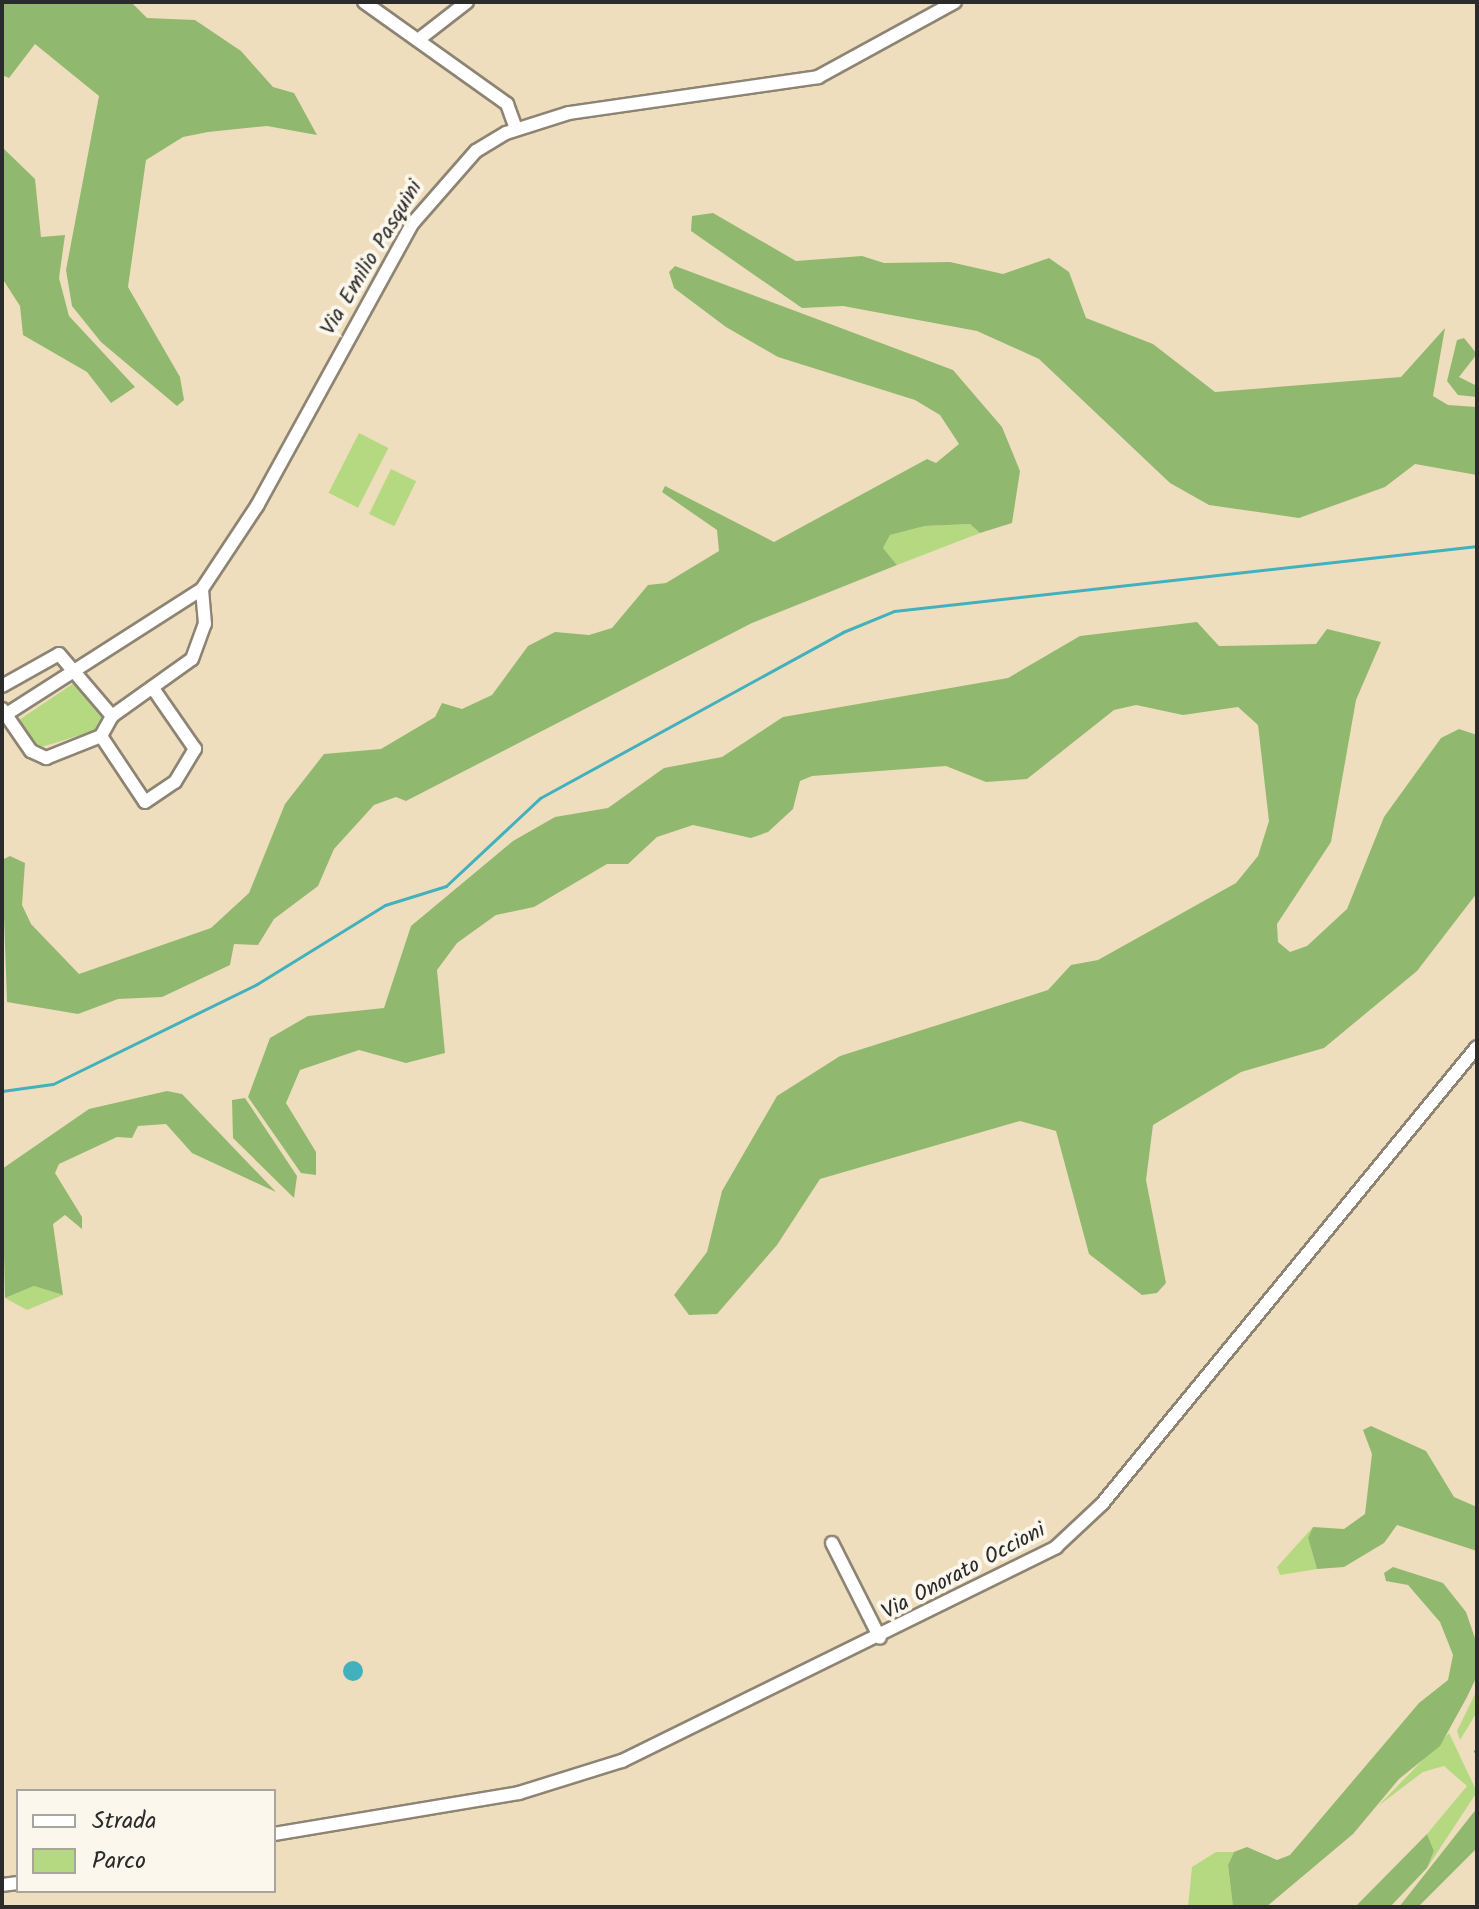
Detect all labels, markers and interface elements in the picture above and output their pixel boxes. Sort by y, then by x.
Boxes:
street label: Via Emilio Pasquini [315,176,429,340]
street label: Via Onorato Occioni [878,1518,1050,1626]
legend [16,1789,276,1893]
text: Strada [92,1802,156,1841]
text: Parco [92,1842,146,1881]

